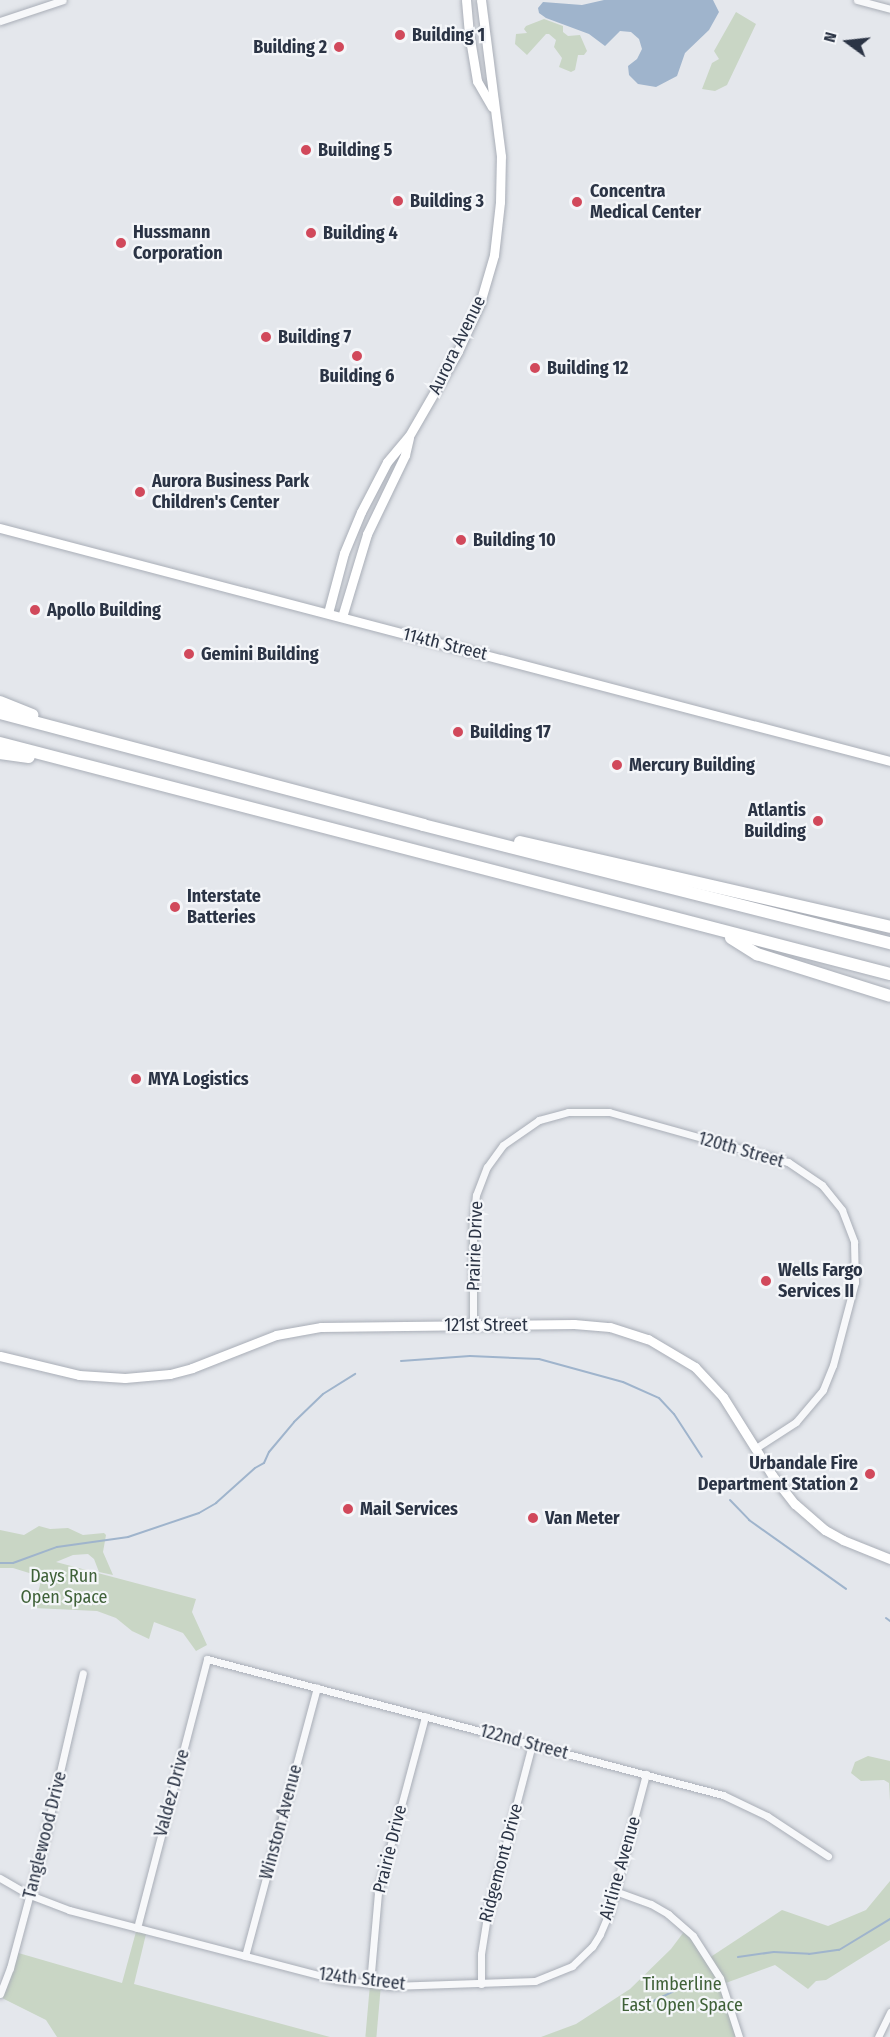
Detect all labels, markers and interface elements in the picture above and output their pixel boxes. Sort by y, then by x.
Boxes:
north arrow [818,12,878,72]
place label: Building 1 [412,24,485,46]
marker: Building 1 [393,28,407,42]
text: N [820,30,841,44]
place label: Building 2 [253,36,327,58]
marker: Building 2 [332,40,346,54]
place label: Building 5 [318,139,392,161]
marker: Building 5 [299,143,313,157]
place label: Concentra Medical Center [590,181,701,224]
place label: Building 3 [410,190,484,212]
marker: Concentra Medical Center [568,193,586,211]
marker: Building 3 [391,194,405,208]
place label: Hussmann Corporation [133,222,223,264]
place label: Building 4 [323,222,398,244]
marker: Building 4 [304,226,318,240]
marker: Hussmann Corporation [114,236,128,250]
street label: Aurora Avenue [424,292,490,398]
place label: Building 7 [278,326,351,348]
marker: Building 7 [259,330,273,344]
marker: Building 6 [350,349,364,363]
place label: Building 12 [547,357,628,379]
marker: Building 12 [528,361,542,375]
place label: Building 6 [320,365,394,387]
place label: Aurora Business Park Children's Center [152,471,309,514]
marker: Aurora Business Park Children's Center [133,485,147,499]
place label: Building 10 [473,529,556,551]
marker: Building 10 [454,533,468,547]
place label: Apollo Building [47,599,161,621]
marker: Apollo Building [28,603,42,617]
street label: 114th Street [400,623,490,665]
place label: Gemini Building [201,643,319,665]
marker: Gemini Building [182,647,196,661]
place label: Building 17 [470,721,551,743]
marker: Building 17 [451,725,465,739]
place label: Mercury Building [629,754,755,776]
marker: Mercury Building [610,758,624,772]
place label: Atlantis Building [744,800,806,842]
marker: Atlantis Building [811,814,825,828]
place label: Interstate Batteries [187,886,261,928]
marker: Interstate Batteries [168,900,182,914]
place label: MYA Logistics [148,1068,249,1090]
marker: MYA Logistics [129,1072,143,1086]
street label: 120th Street [696,1127,786,1173]
street label: Prairie Drive [463,1201,487,1291]
place label: Wells Fargo Services II [778,1260,863,1302]
marker: Wells Fargo Services II [759,1274,773,1288]
street label: 121st Street [444,1314,528,1336]
place label: Urbandale Fire Department Station 2 [698,1453,858,1496]
marker: Urbandale Fire Department Station 2 [863,1467,877,1481]
place label: Mail Services [360,1498,458,1520]
marker: Mail Services [341,1502,355,1516]
place label: Van Meter [545,1507,620,1529]
marker: Van Meter [526,1511,540,1525]
park label: Days Run Open Space [21,1566,107,1608]
street label: 122nd Street [477,1720,571,1764]
street label: Valdez Drive [150,1747,194,1839]
street label: Winston Avenue [255,1762,307,1882]
street label: Tanglewood Drive [19,1769,71,1901]
street label: Ridgemont Drive [475,1801,527,1925]
street label: Prairie Drive [369,1803,411,1895]
street label: Airline Avenue [595,1814,645,1922]
street label: 124th Street [317,1963,407,1995]
park label: Timberline East Open Space [621,1974,743,2016]

